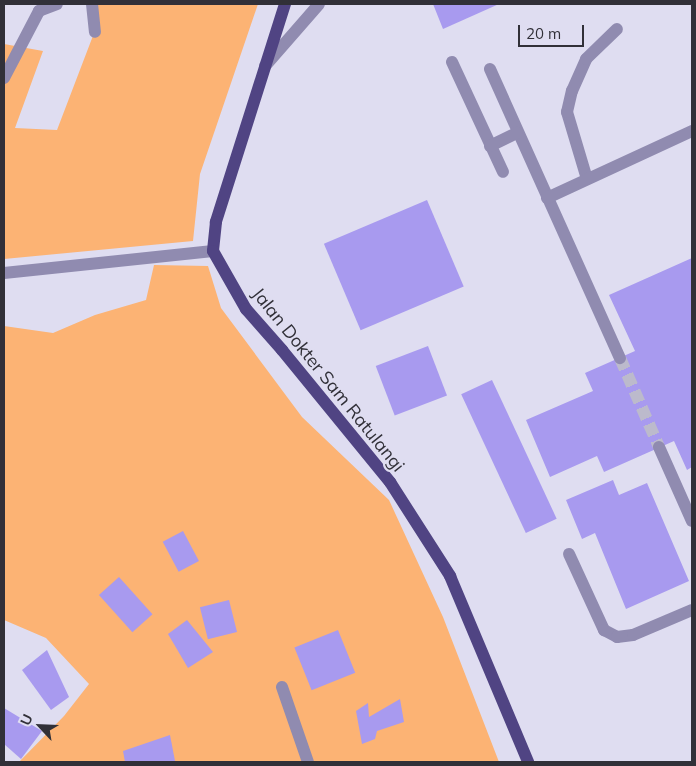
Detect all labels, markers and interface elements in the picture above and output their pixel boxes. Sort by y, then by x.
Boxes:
scale bar [521,15,587,47]
text: 20 m [526,24,561,43]
street label: Jalan Dokter Sam Ratulangi [247,284,409,476]
north arrow [15,701,65,751]
text: U [16,711,37,728]

